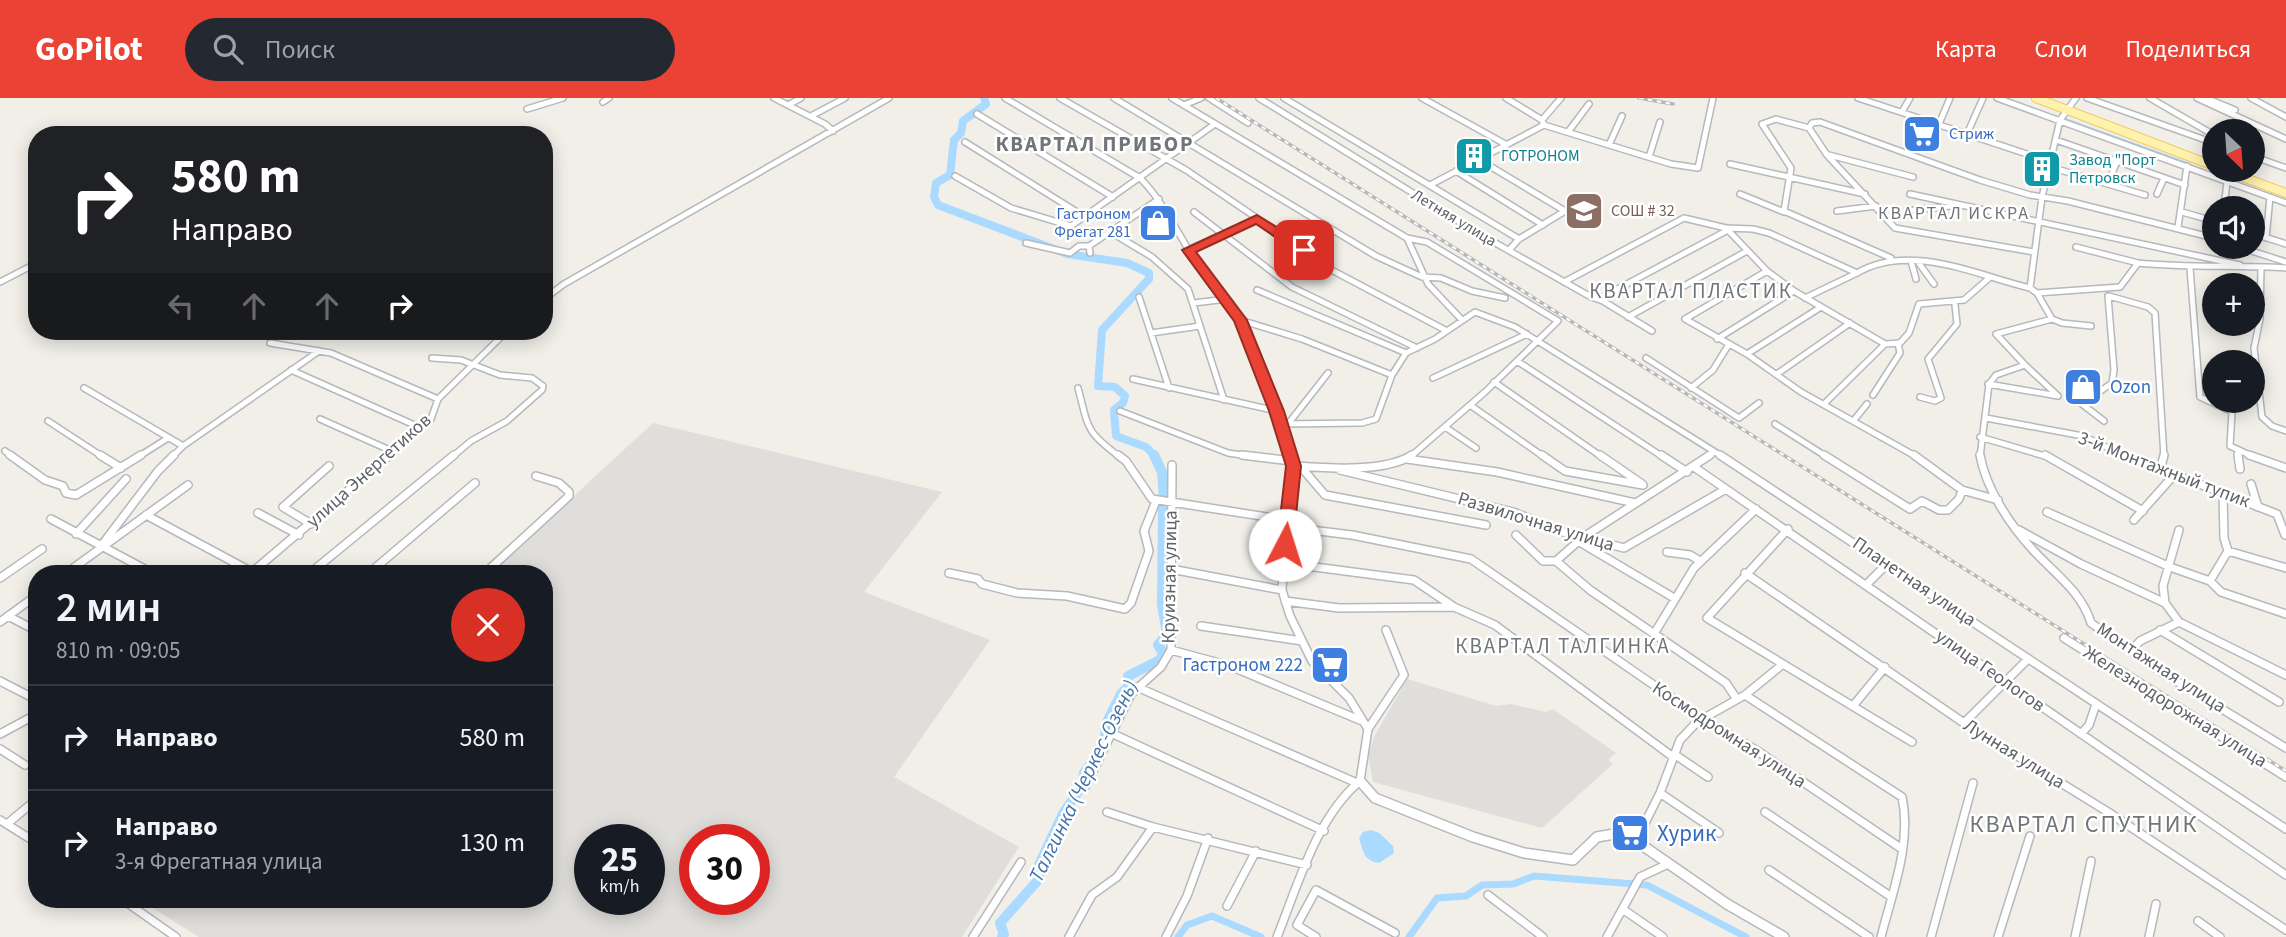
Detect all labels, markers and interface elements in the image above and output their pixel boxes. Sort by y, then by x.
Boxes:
search box [185,18,675,81]
text: GoPilot [35,26,143,73]
icon: search [209,30,247,68]
text: Поиск [265,31,335,68]
text: Карта [1935,32,1997,67]
text: Слои [2035,32,2088,67]
text: Поделиться [2126,32,2251,67]
supermarket icon: Стриж [1901,113,1943,155]
north arrow [2202,119,2264,182]
map controls [2202,119,2265,413]
place label: Стриж [1949,123,1994,145]
district label: КВАРТАЛ ПРИБОР [995,129,1195,159]
building icon: ГОТРОНОМ [1453,135,1495,177]
text: 580 m [171,142,300,212]
place label: ГОТРОНОМ [1501,145,1580,167]
building icon: Завод "Порт Петровск [2021,148,2063,190]
place label: Завод "Порт Петровск [2069,149,2156,189]
icon: right [56,154,147,245]
street label: Летняя улица [1407,184,1501,252]
school or university icon: СОШ # 32 [1563,190,1605,232]
button: sound [2202,196,2265,259]
place label: СОШ # 32 [1611,200,1675,222]
district label: КВАРТАЛ ИСКРА [1878,201,2030,226]
shop icon: Гастроном Фрегат 281 [1137,202,1179,244]
place label: Гастроном Фрегат 281 [1054,203,1131,243]
text: Направо [171,207,293,253]
pin [1274,220,1334,280]
icon: arrive [1285,231,1323,269]
button: + [2202,273,2265,336]
district label: КВАРТАЛ ПЛАСТИК [1589,276,1793,306]
icon: left [162,287,200,325]
icon: ahead [235,287,273,325]
icon: ahead [308,287,346,325]
icon: right [381,287,419,325]
button: − [2202,350,2265,413]
shop icon: Ozon [2062,366,2104,408]
place label: Ozon [2110,374,2151,401]
street label: улица Энергетиков [301,407,437,535]
street label: 3-й Монтажный тупик [2074,425,2254,515]
street label: Развилочная улица [1454,485,1618,559]
position arrow [1248,508,1322,582]
street label: Круизная улица [1155,510,1185,644]
street label: Планетная улица [1847,530,1981,634]
text: 2 мин [56,578,161,638]
button: close [451,588,525,662]
street label: Монтажная улица [2091,616,2231,720]
street label: улица Геологов [1930,623,2050,719]
district label: КВАРТАЛ ТАЛГИНКА [1455,631,1671,661]
text: 810 m · 09:05 [56,634,180,667]
street label: Железнодорожная улица [2078,639,2272,775]
supermarket icon: Гастроном 222 [1309,644,1351,686]
place label: Гастроном 222 [1183,652,1303,679]
water label: Талгинка (Черкес-Озень) [1021,675,1145,887]
street label: Космодромная улица [1647,675,1811,795]
street label: Лунная улица [1958,712,2070,796]
icon: right [56,719,94,757]
text: Направо [115,719,218,756]
text: 580 m [459,719,525,756]
district label: КВАРТАЛ СПУТНИК [1970,807,2198,842]
text: Направо [115,808,218,845]
supermarket icon: Хурик [1609,812,1651,854]
place label: Хурик [1657,817,1717,850]
icon: right [56,824,94,862]
text: 130 m [459,824,525,861]
speed limit sign: 30 [679,824,770,915]
text: 25 [601,835,638,885]
text: 3-я Фрегатная улица [115,845,323,878]
text: km/h [600,874,639,899]

